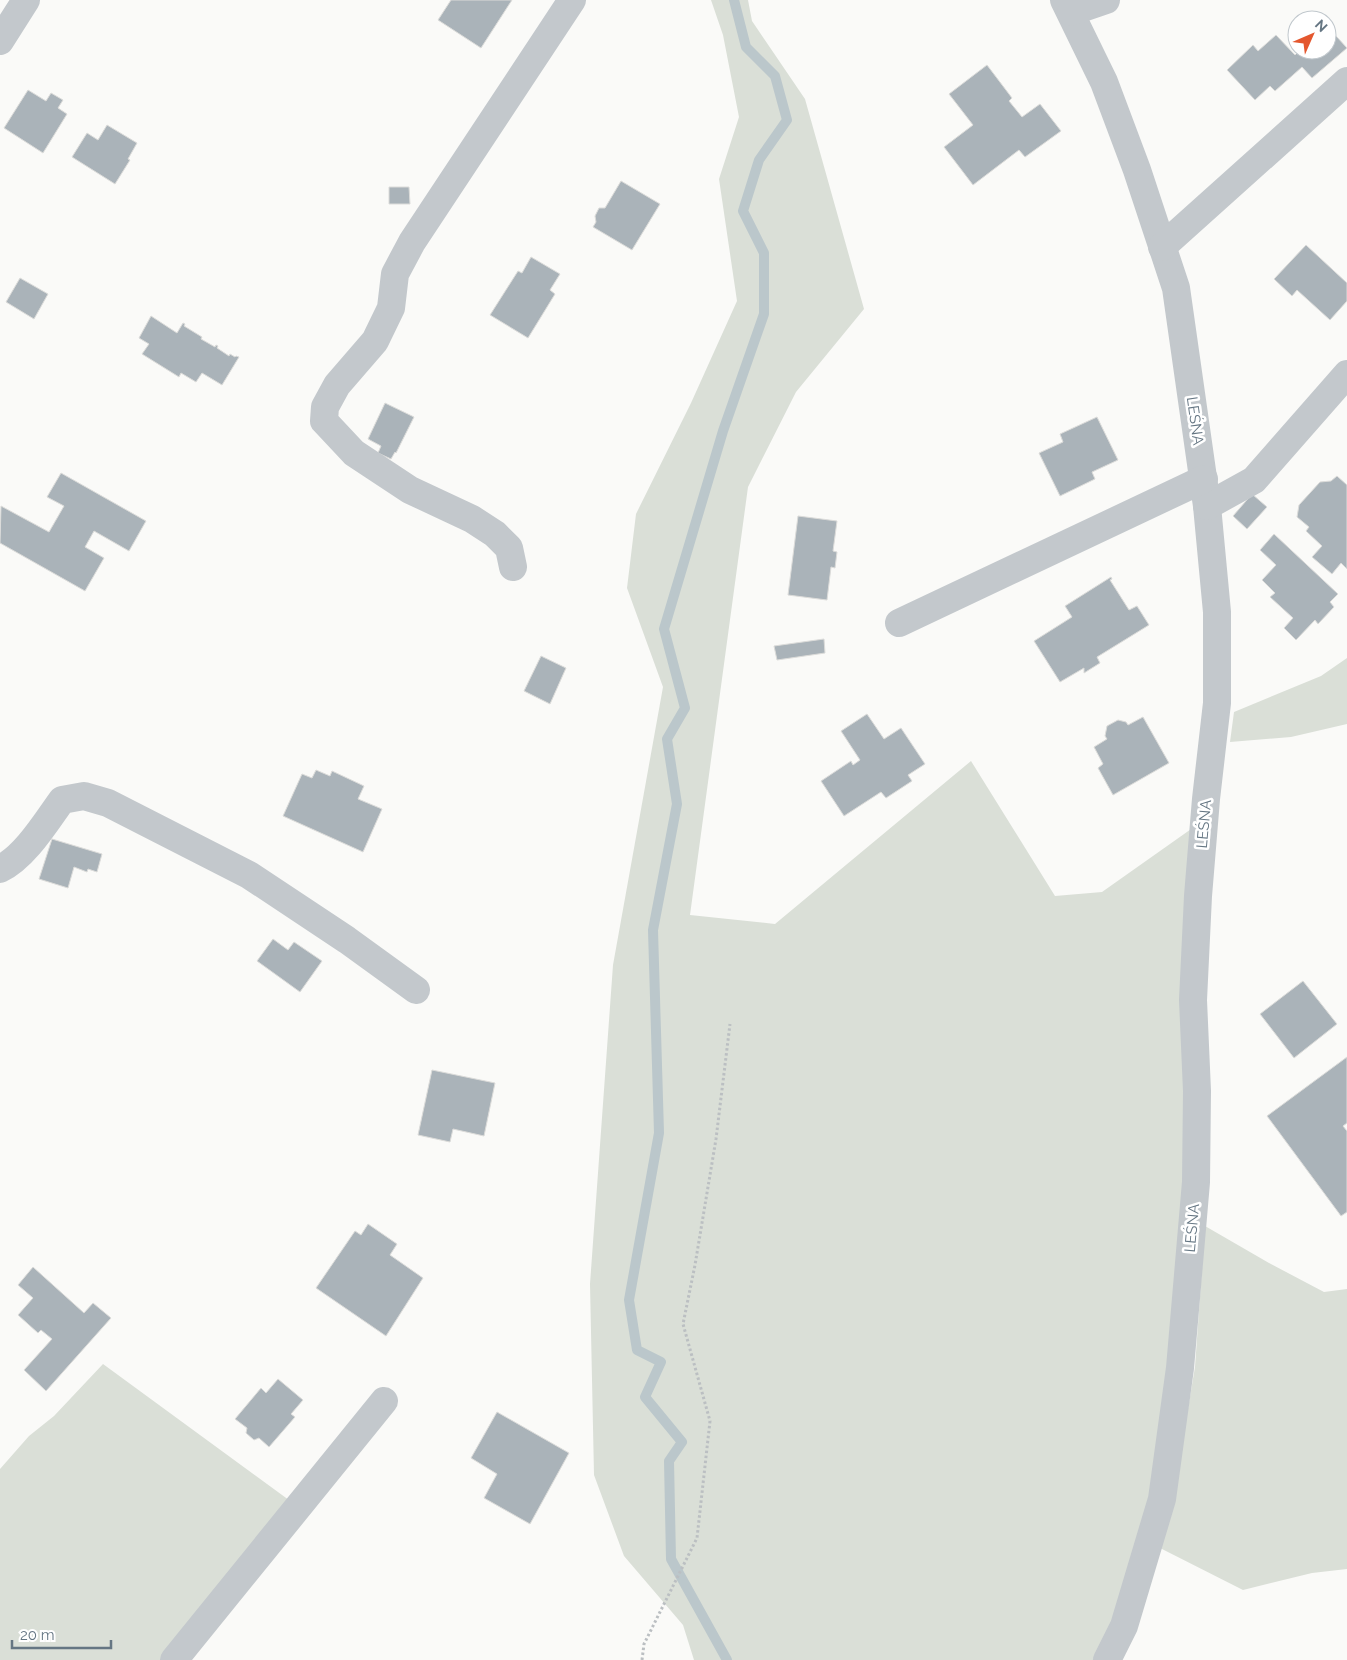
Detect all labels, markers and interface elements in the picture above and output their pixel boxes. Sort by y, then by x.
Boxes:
north arrow [1287,10,1337,60]
text: N [1312,16,1331,35]
street label: LEŚNA [1183,396,1207,446]
street label: LEŚNA [1193,799,1215,849]
street label: LEŚNA [1181,1203,1203,1253]
scale bar [12,1618,111,1650]
text: 20 m [20,1626,55,1644]

